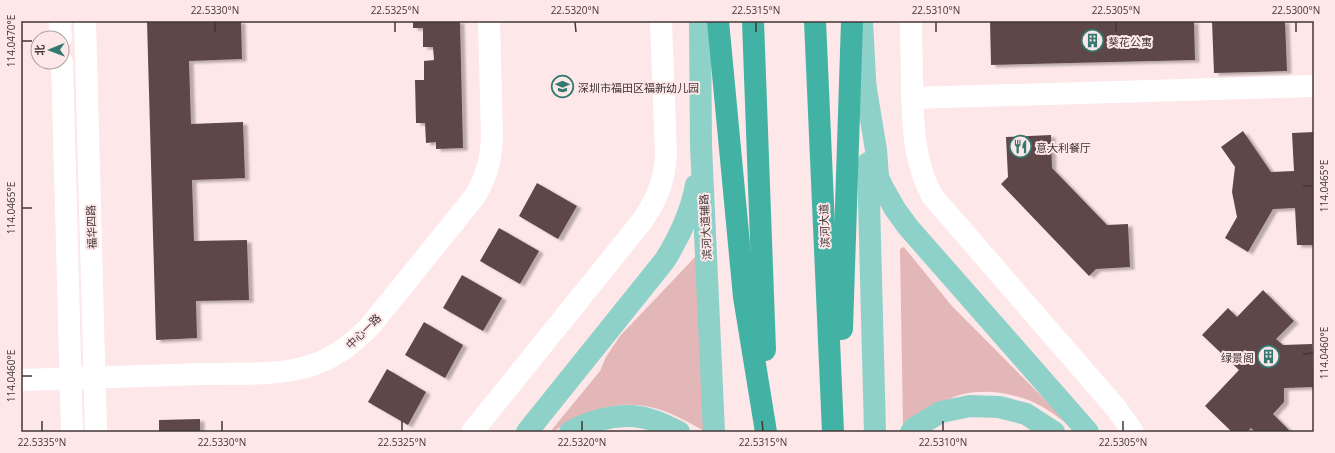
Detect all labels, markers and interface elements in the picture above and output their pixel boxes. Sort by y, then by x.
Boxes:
text: 22.5330°N [191,3,239,17]
text: 22.5325°N [371,3,419,17]
text: 22.5320°N [551,3,599,17]
text: 22.5315°N [732,3,780,17]
text: 22.5310°N [912,3,960,17]
text: 22.5305°N [1092,3,1140,17]
text: 22.5300°N [1272,3,1320,17]
text: 114.0470°E [4,15,18,67]
building icon: 葵花公寓 [1079,28,1105,54]
north arrow [30,30,70,70]
place label: 葵花公寓 [1108,34,1152,49]
text: 北 [32,45,47,56]
school or university icon: 深圳市福田区福新幼儿园 [549,74,575,100]
place label: 深圳市福田区福新幼儿园 [578,80,699,95]
restaurant icon: 意大利餐厅 [1007,134,1033,160]
place label: 意大利餐厅 [1036,140,1091,155]
text: 114.0465°E [1317,160,1331,212]
text: 114.0465°E [4,182,18,234]
street label: 滨河大道辅路 [696,194,714,260]
street label: 滨河大道 [816,204,832,248]
street label: 福华四路 [83,205,99,249]
street label: 中心一路 [342,310,384,352]
text: 114.0460°E [1317,327,1331,379]
building icon: 绿景阁 [1256,344,1282,370]
text: 114.0460°E [4,350,18,402]
place label: 绿景阁 [1221,350,1254,365]
text: 22.5335°N [18,435,66,449]
text: 22.5330°N [198,435,246,449]
text: 22.5325°N [378,435,426,449]
text: 22.5320°N [558,435,606,449]
text: 22.5315°N [739,435,787,449]
text: 22.5310°N [919,435,967,449]
text: 22.5305°N [1099,435,1147,449]

